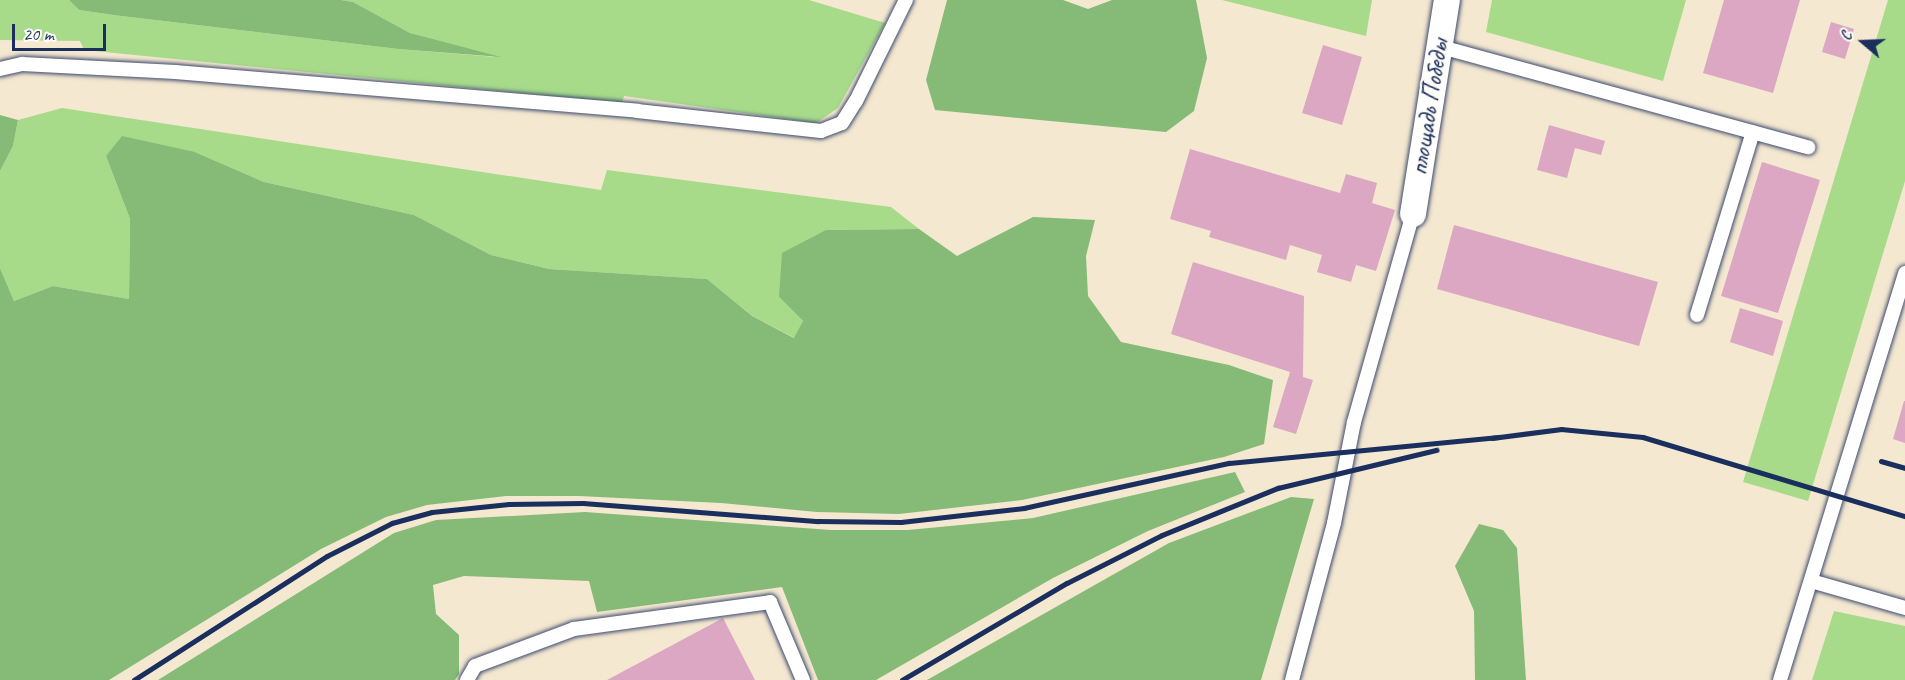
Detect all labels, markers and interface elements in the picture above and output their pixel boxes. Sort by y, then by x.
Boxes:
scale bar [15,12,110,50]
north arrow [1833,12,1893,72]
text: 20 m [23,23,54,45]
text: С [1835,29,1857,43]
street label: площадь Победы [1403,37,1455,177]

